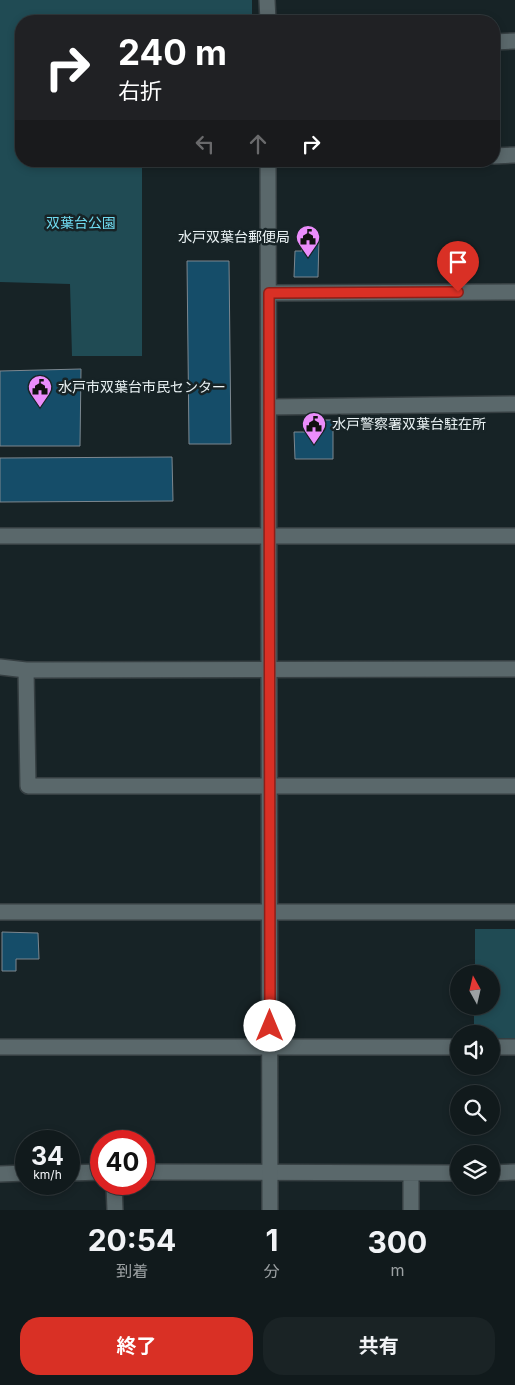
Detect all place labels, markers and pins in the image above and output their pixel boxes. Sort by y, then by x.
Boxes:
public building icon: 水戸双葉台郵便局 [295,224,321,258]
place label: 水戸双葉台郵便局 [178,228,290,245]
pin [437,241,479,292]
public building icon: 水戸市双葉台市民センター [27,374,53,408]
place label: 水戸市双葉台市民センター [58,378,226,395]
public building icon: 水戸警察署双葉台駐在所 [301,411,327,445]
place label: 水戸警察署双葉台駐在所 [332,415,486,432]

